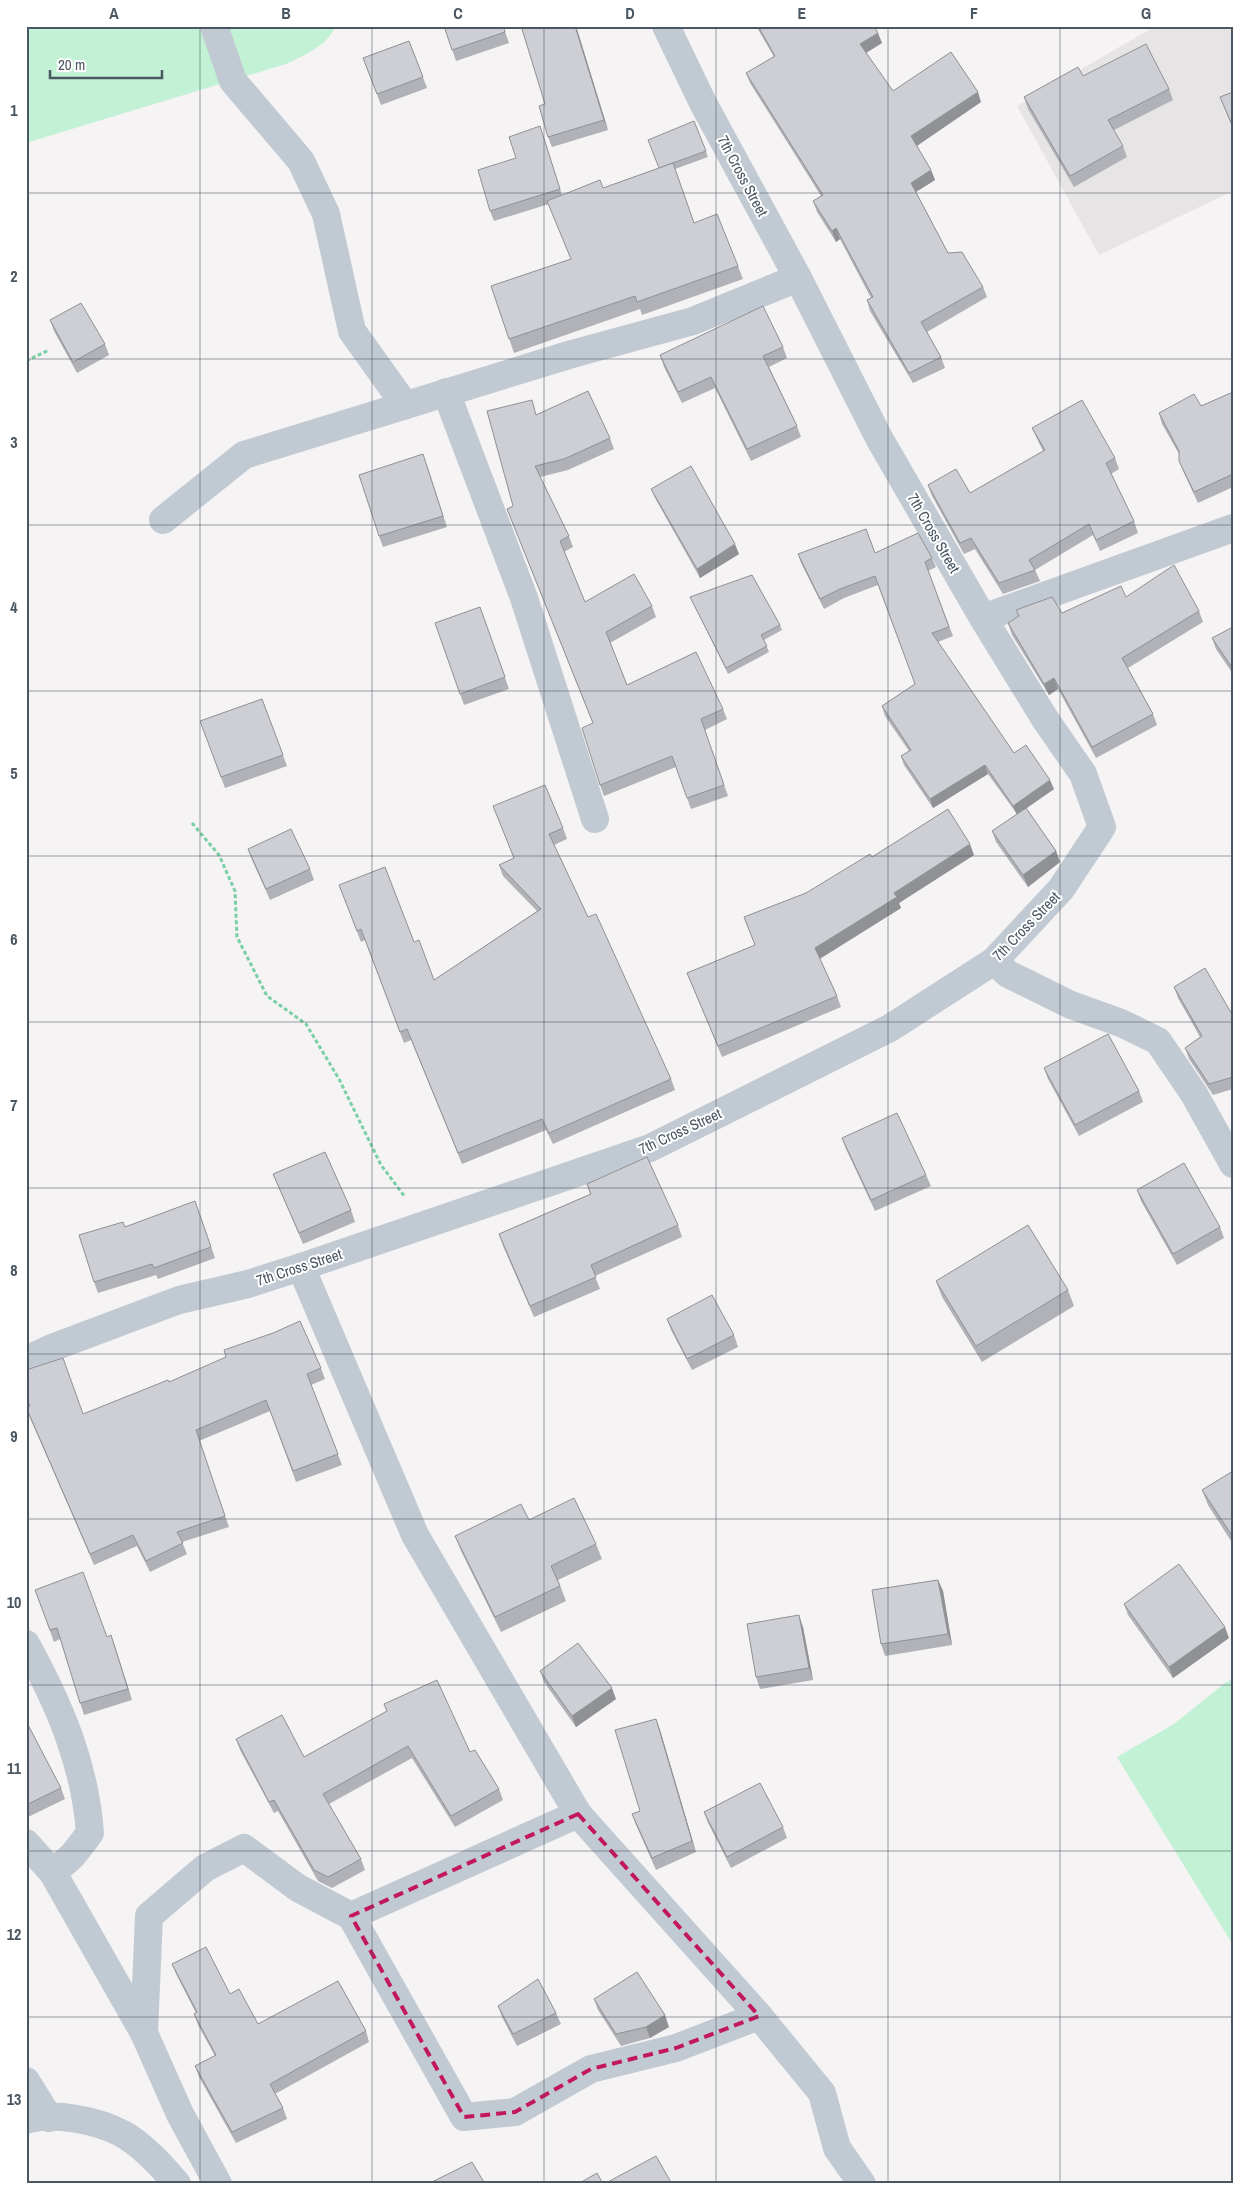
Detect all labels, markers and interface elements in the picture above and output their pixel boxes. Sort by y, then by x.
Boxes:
text: A [109,2,119,24]
text: B [281,2,291,24]
text: C [453,2,463,24]
text: D [625,2,635,24]
text: E [798,2,807,24]
text: F [970,2,978,24]
text: G [1141,2,1151,24]
scale bar [50,48,162,80]
text: 20 m [58,54,85,75]
text: 1 [10,99,18,121]
street label: 7th Cross Street [713,132,773,221]
text: 2 [10,265,18,287]
text: 3 [10,431,18,453]
street label: 7th Cross Street [903,489,966,577]
text: 4 [10,596,18,618]
text: 5 [10,762,18,784]
street label: 7th Cross Street [988,886,1065,965]
text: 6 [10,928,18,950]
text: 7 [10,1094,18,1116]
street label: 7th Cross Street [635,1102,725,1159]
street label: 7th Cross Street [253,1243,345,1291]
text: 8 [10,1259,18,1281]
text: 9 [10,1425,18,1447]
text: 10 [7,1591,21,1613]
text: 11 [7,1757,22,1779]
text: 12 [7,1923,21,1945]
text: 13 [7,2088,21,2110]

